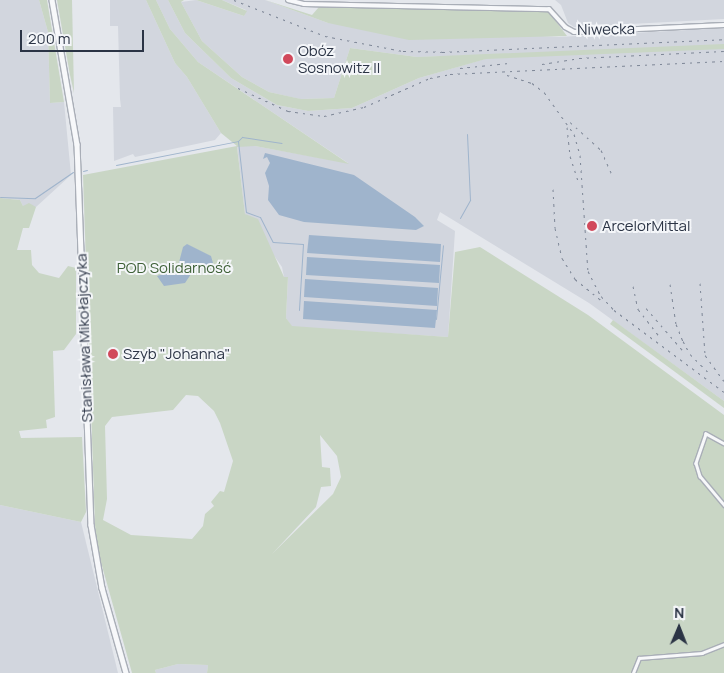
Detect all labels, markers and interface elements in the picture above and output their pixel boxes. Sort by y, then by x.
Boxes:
street label: Niwecka [577,19,635,39]
scale bar [22,20,146,52]
text: 200 m [28,28,71,49]
place label: Obóz Sosnowitz II [298,41,380,76]
marker: Obóz Sosnowitz II [282,53,294,65]
place label: ArcelorMittal [602,217,690,235]
marker: ArcelorMittal [586,220,598,232]
street label: Stanisława Mikołajczyka [72,253,96,423]
park label: POD Solidarność [117,259,231,277]
place label: Szyb "Johanna" [123,345,230,363]
marker: Szyb "Johanna" [107,348,119,360]
north arrow [654,603,704,653]
text: N [674,603,684,622]

